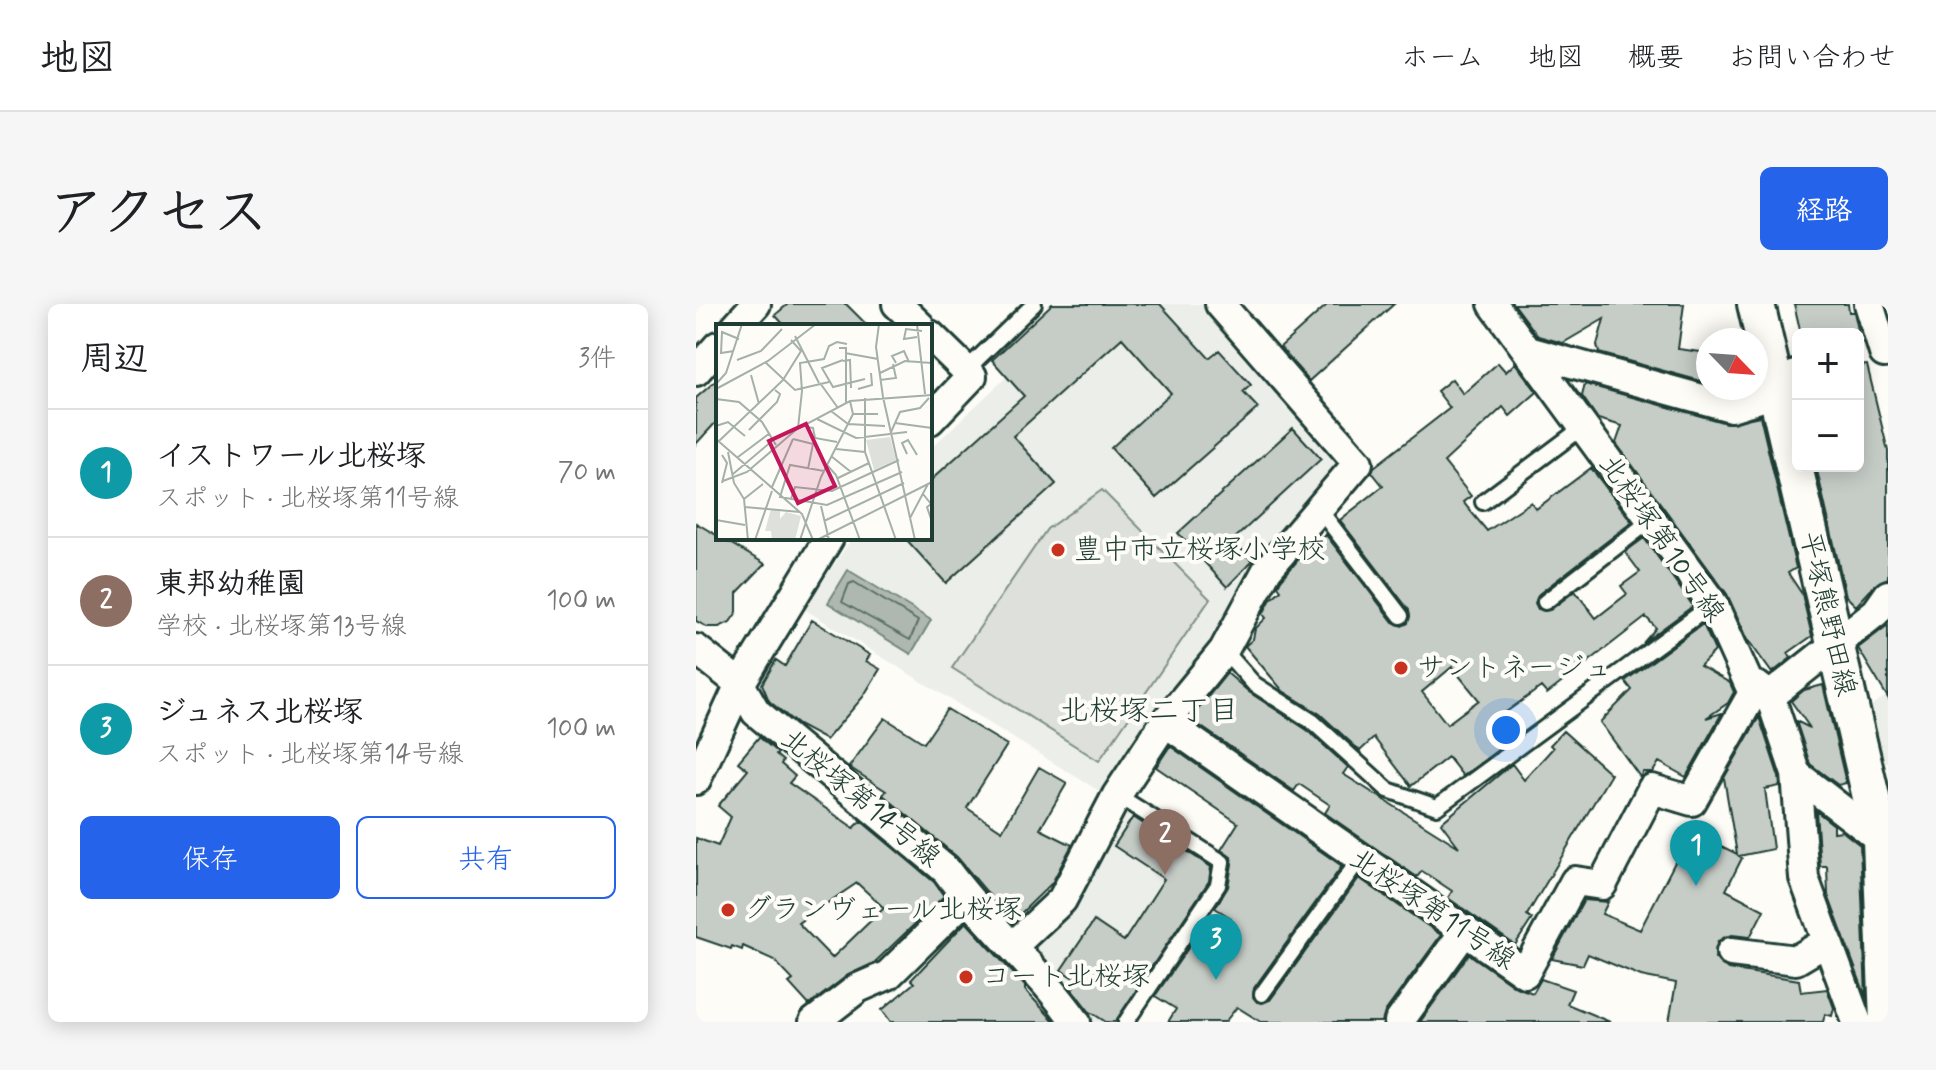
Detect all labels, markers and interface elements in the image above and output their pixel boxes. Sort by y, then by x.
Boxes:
text: 地図 [40,35,116,84]
text: ホーム [1401,40,1484,77]
text: 地図 [1528,40,1584,77]
text: 概要 [1628,40,1684,77]
text: お問い合わせ [1728,40,1896,77]
button: 経路 [1760,167,1888,250]
text: アクセス [48,178,269,251]
inset map [716,324,932,540]
north arrow [1696,328,1768,400]
map controls [1792,328,1864,472]
button: + [1792,328,1864,400]
text: 周辺 [80,337,148,382]
text: 3件 [578,342,616,376]
button: − [1792,400,1864,472]
text: イストワール北桜塚 [156,437,426,476]
street label: 北桜塚第10号線 [1589,448,1733,630]
text: 1 [100,456,112,490]
text: 70 m [558,456,616,490]
text: スポット · 北桜塚第11号線 [156,482,459,516]
street label: 平塚熊野田線 [1790,528,1864,700]
place label: 豊中市立桜塚小学校 [1074,532,1326,569]
marker: 豊中市立桜塚小学校 [1049,541,1067,559]
text: 東邦幼稚園 [156,565,306,604]
text: 2 [100,584,112,618]
text: 100 m [546,584,616,618]
text: 学校 · 北桜塚第13号線 [156,610,407,644]
place label: サントネージュ [1417,650,1612,687]
marker: サントネージュ [1392,659,1410,677]
district label: 北桜塚二丁目 [1059,692,1239,731]
text: ジュネス北桜塚 [156,693,363,732]
your location [1486,710,1526,750]
text: 3 [100,712,112,746]
text: 100 m [546,712,616,746]
street label: 北桜塚第14号線 [772,721,948,877]
text: スポット · 北桜塚第14号線 [156,738,463,772]
pin: 2 [1139,809,1191,875]
button: 保存 [80,816,340,899]
button: 共有 [356,816,616,899]
pin: 1 [1670,820,1722,886]
street label: 北桜塚第11号線 [1342,841,1522,979]
place label: グランヴェール北桜塚 [744,892,1022,929]
marker: グランヴェール北桜塚 [719,901,737,919]
pin: 3 [1190,914,1242,980]
place label: コート北桜塚 [982,959,1150,996]
marker: コート北桜塚 [957,968,975,986]

